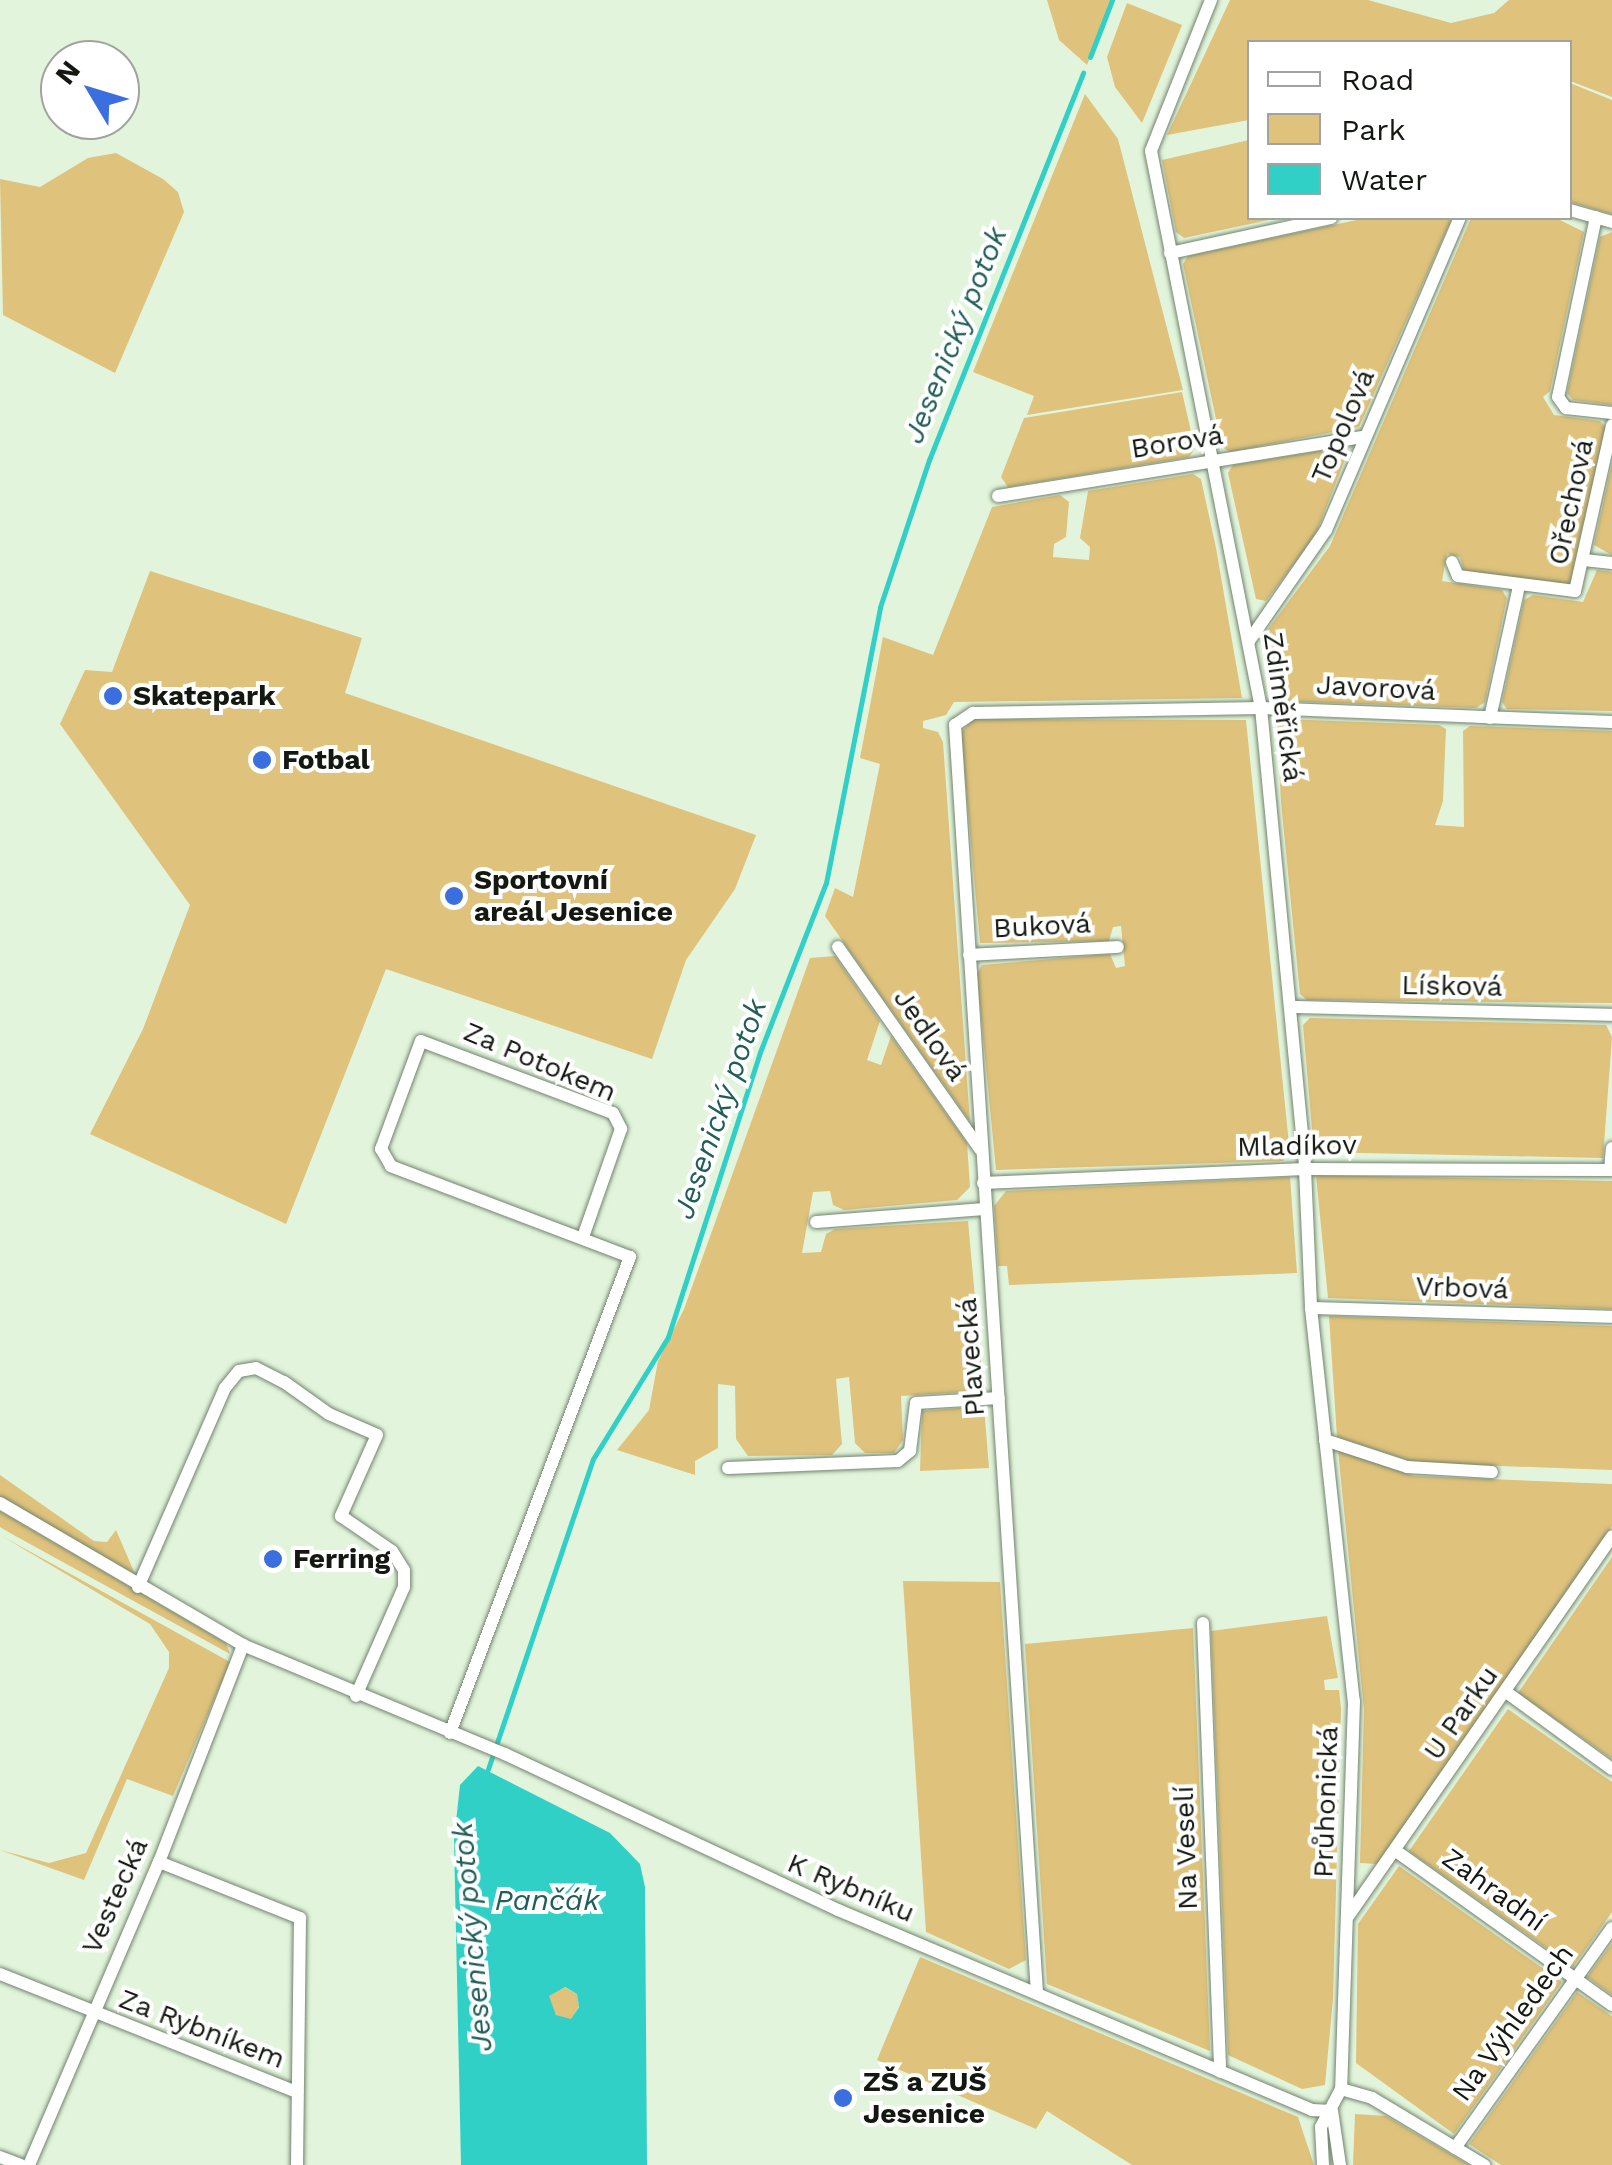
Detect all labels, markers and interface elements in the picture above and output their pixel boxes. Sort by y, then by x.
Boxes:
north arrow [40,40,140,140]
legend [1247,40,1572,220]
text: N [48,54,87,91]
text: Road [1341,62,1414,97]
text: Park [1341,112,1406,147]
text: Water [1341,162,1427,197]
water label: Jesenický potok [895,221,1015,449]
street label: Topolová [1304,364,1382,488]
street label: Borová [1128,418,1226,466]
street label: Ořechová [1541,436,1601,568]
street label: Zdiměřická [1256,630,1310,784]
street label: Javorová [1315,668,1437,708]
place label: Skatepark [133,679,276,713]
marker: Skatepark [102,685,124,707]
place label: Fotbal [282,743,370,777]
marker: Fotbal [251,749,273,771]
place label: Sportovní areál Jesenice [474,863,674,929]
marker: Sportovní areál Jesenice [443,885,465,907]
street label: Buková [992,907,1092,945]
street label: Lísková [1401,968,1503,1004]
street label: Jedlová [886,982,974,1088]
water label: Jesenický potok [665,994,775,1224]
street label: Za Potokem [458,1015,622,1109]
street label: Mladíkov [1237,1128,1357,1164]
street label: Vrbová [1415,1270,1509,1306]
street label: Plavecká [950,1297,992,1417]
place label: Ferring [293,1542,390,1576]
marker: Ferring [262,1548,284,1570]
street label: U Parku [1417,1660,1505,1766]
street label: Průhonická [1307,1726,1345,1878]
street label: Na Veselí [1167,1785,1205,1911]
water label: Jesenický potok [444,1820,500,2054]
street label: Vestecká [75,1833,155,1959]
street label: Zahradní [1436,1841,1552,1939]
street label: K Rybníku [782,1846,920,1930]
water label: Pančák [494,1882,600,1918]
street label: Na Výhledech [1444,1938,1582,2108]
street label: Za Rybníkem [114,1982,290,2076]
place label: ZŠ a ZUŠ Jesenice [863,2065,987,2131]
marker: ZŠ a ZUŠ Jesenice [832,2087,854,2109]

